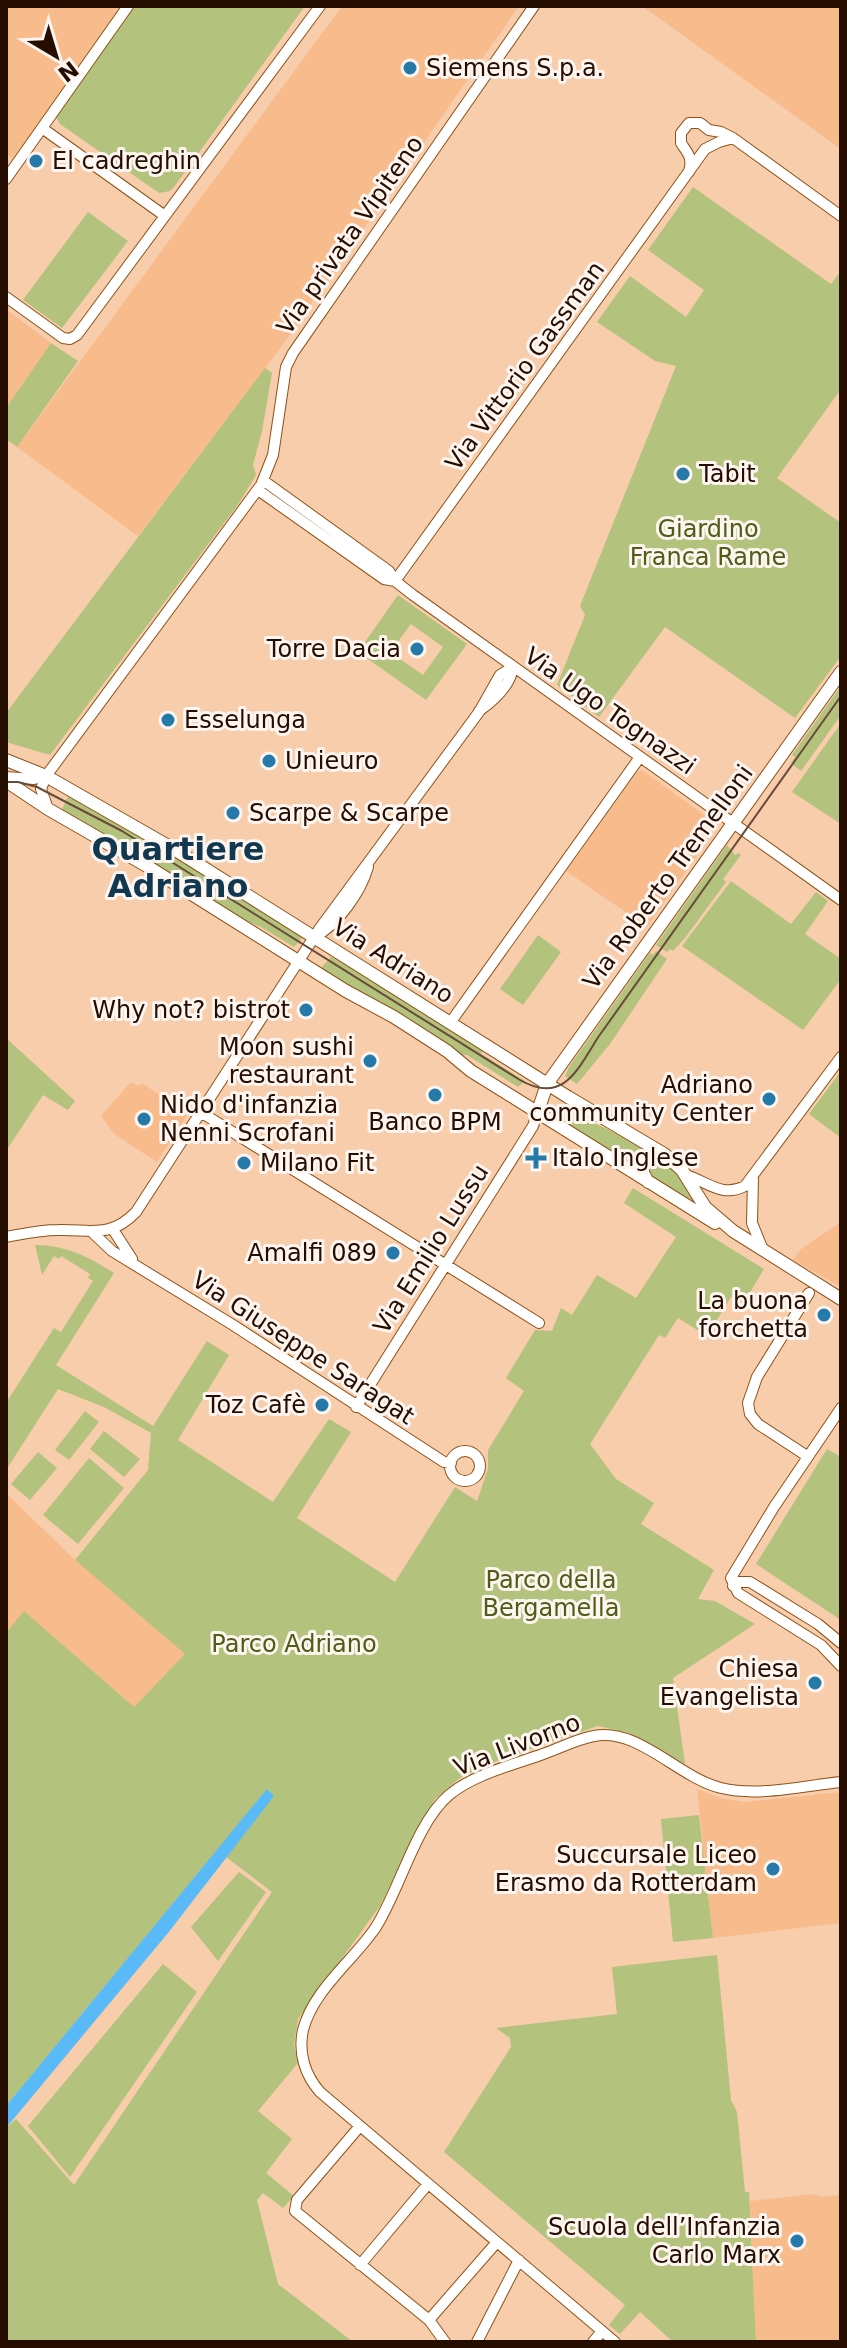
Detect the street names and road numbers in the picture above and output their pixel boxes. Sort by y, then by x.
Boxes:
street label: Via privata Vipiteno [271,130,429,340]
street label: Via Vittorio Gassman [440,256,610,476]
street label: Via Ugo Tognazzi [519,642,701,780]
street label: Via Roberto Tremelloni [577,760,759,994]
street label: Via Adriano [327,913,459,1009]
street label: Via Emilio Lussu [368,1159,494,1339]
street label: Via Giuseppe Saragat [187,1266,419,1430]
street label: Via Livorno [450,1708,584,1782]

